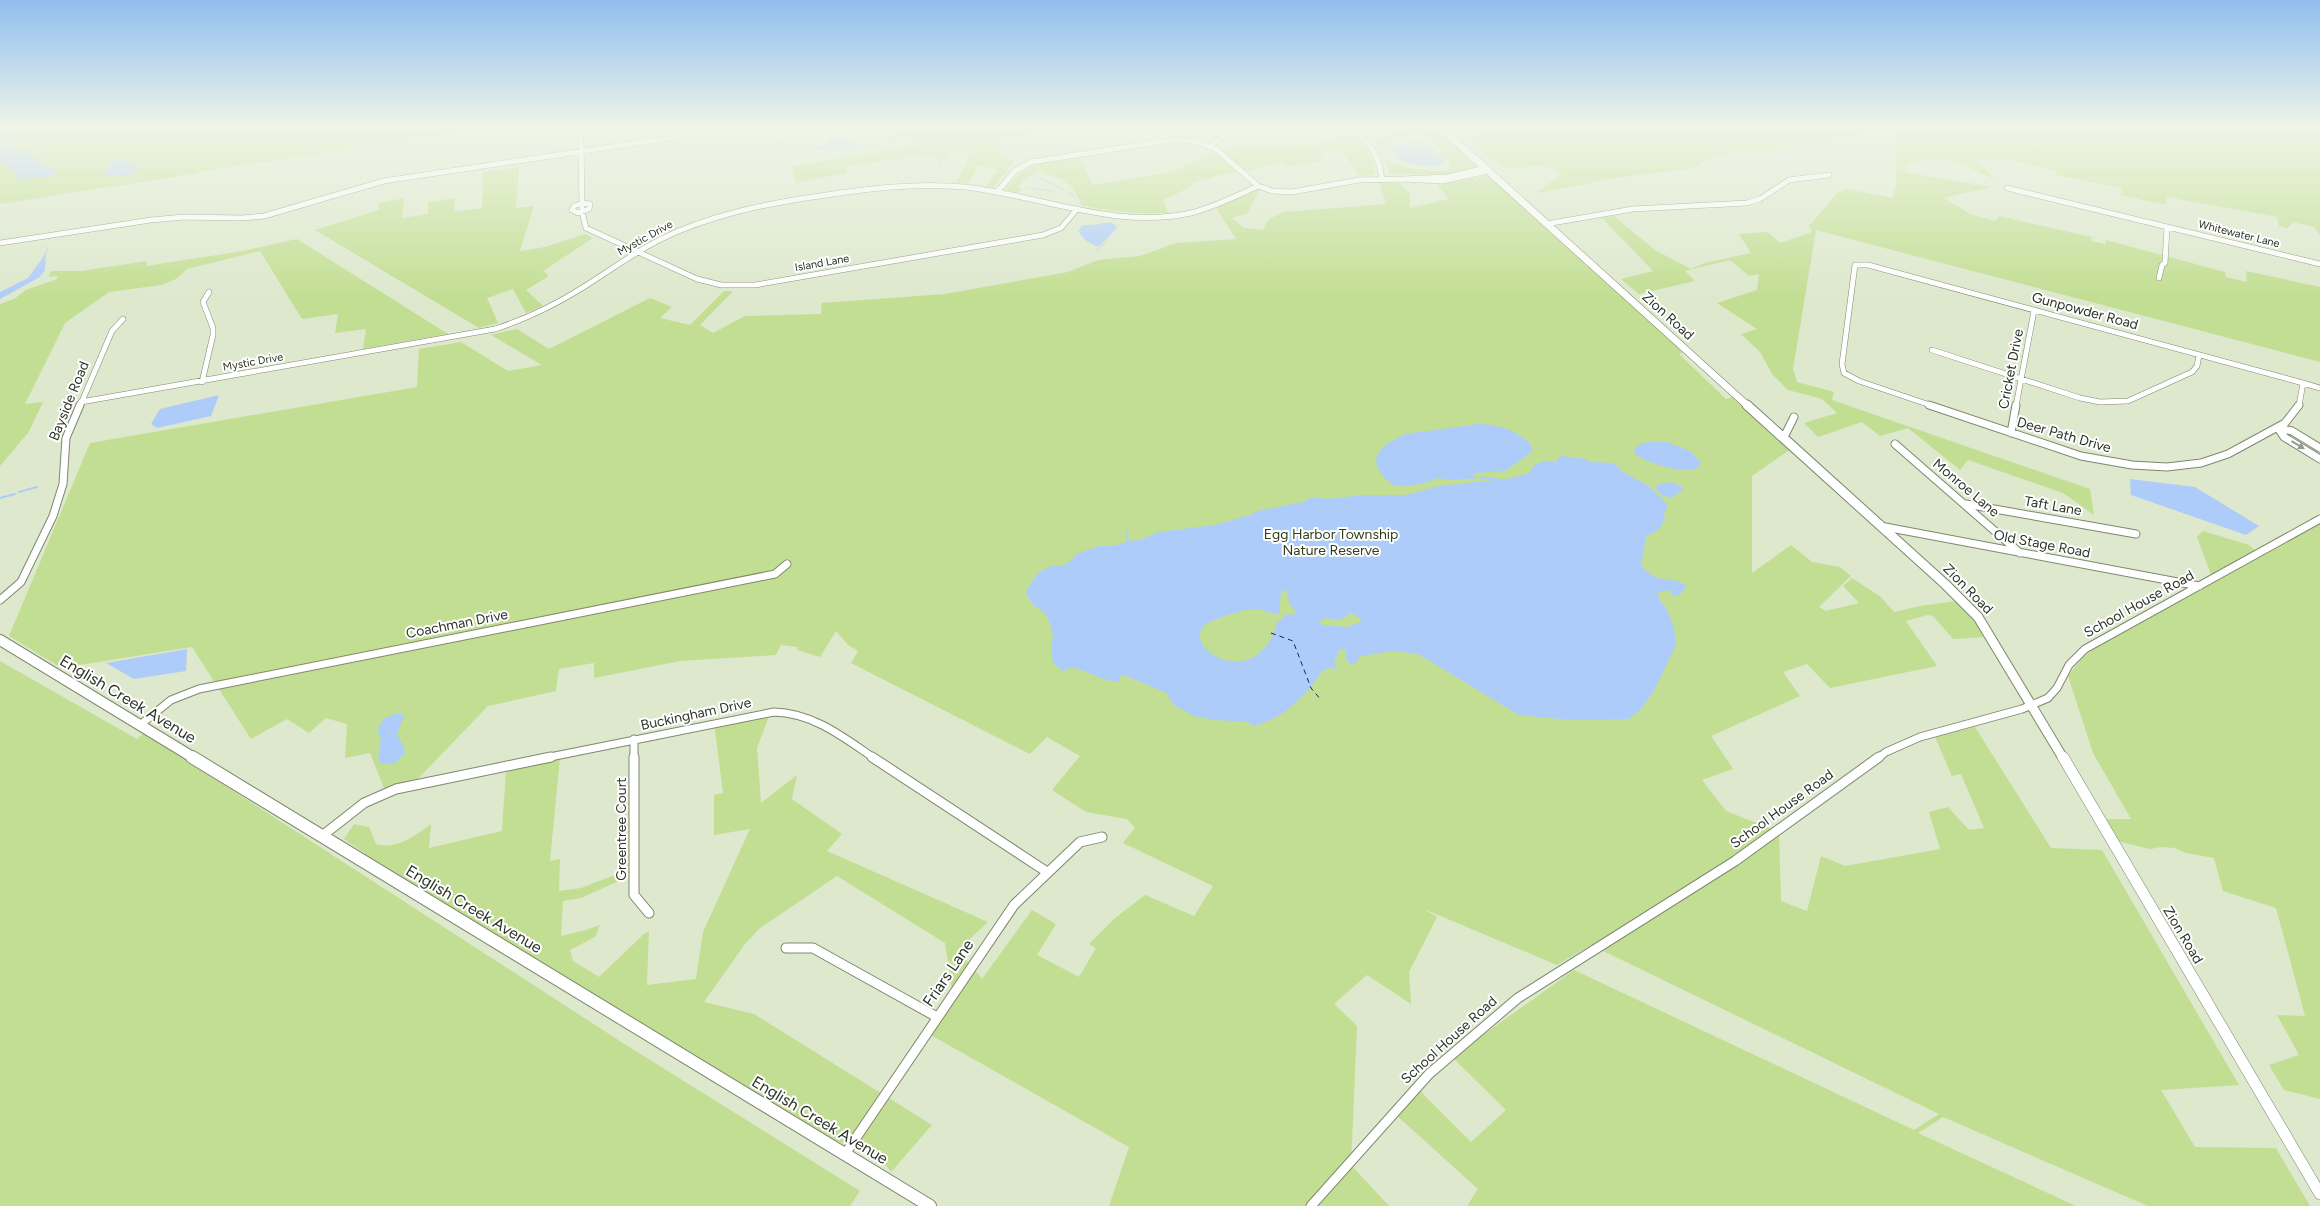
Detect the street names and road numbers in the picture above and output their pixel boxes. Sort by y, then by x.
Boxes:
street label: Mystic Drive [615,218,675,258]
street label: Whitewater Lane [2197,218,2281,250]
street label: Island Lane [794,252,850,274]
street label: Zion Road [1639,288,1697,344]
street label: Gunpowder Road [2030,289,2140,333]
street label: Cricket Drive [1995,327,2027,410]
street label: Mystic Drive [222,350,284,374]
street label: Bayside Road [45,359,93,443]
street label: Deer Path Drive [2015,413,2113,457]
street label: Monroe Lane [1929,455,2003,521]
street label: Taft Lane [2023,493,2083,519]
street label: Old Stage Road [1992,526,2092,562]
street label: Zion Road [1939,560,1997,618]
street label: School House Road [2081,567,2197,641]
street label: Coachman Drive [405,606,510,642]
street label: English Creek Avenue [56,651,200,747]
street label: Buckingham Drive [639,694,753,734]
street label: School House Road [1727,766,1837,852]
street label: Greentree Court [613,777,630,881]
street label: English Creek Avenue [402,861,546,957]
street label: Zion Road [2159,903,2207,967]
street label: Friars Lane [919,936,977,1010]
street label: School House Road [1398,993,1500,1087]
street label: English Creek Avenue [748,1072,892,1168]

